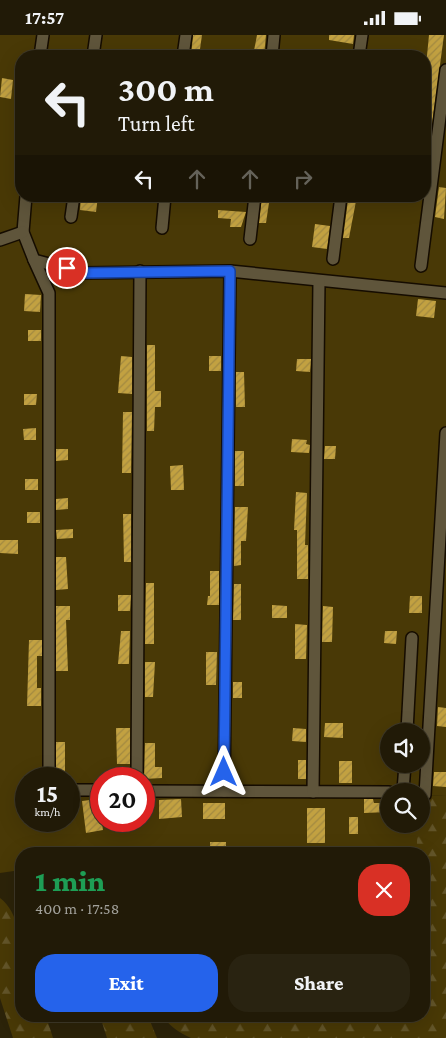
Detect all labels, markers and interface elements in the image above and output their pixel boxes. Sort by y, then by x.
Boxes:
text: 17:57 [25,7,64,28]
icon: left [35,70,100,135]
text: 300 m [118,70,214,109]
text: Turn left [118,111,195,136]
icon: left [130,165,158,193]
icon: ahead [183,165,211,193]
icon: ahead [236,165,264,193]
icon: right [289,165,317,193]
pin [46,247,88,289]
icon: arrive [53,254,81,282]
map controls [380,723,430,833]
button: sound [380,723,430,773]
position arrow [197,745,249,797]
speed limit sign: 20 [90,767,155,832]
text: 15 [37,780,58,807]
button: search [380,783,430,833]
text: km/h [35,805,60,819]
text: 1 min [35,864,105,897]
button: close [358,864,410,916]
text: 400 m · 17:58 [35,900,119,917]
button: Exit [35,954,218,1012]
button: Share [228,954,410,1012]

